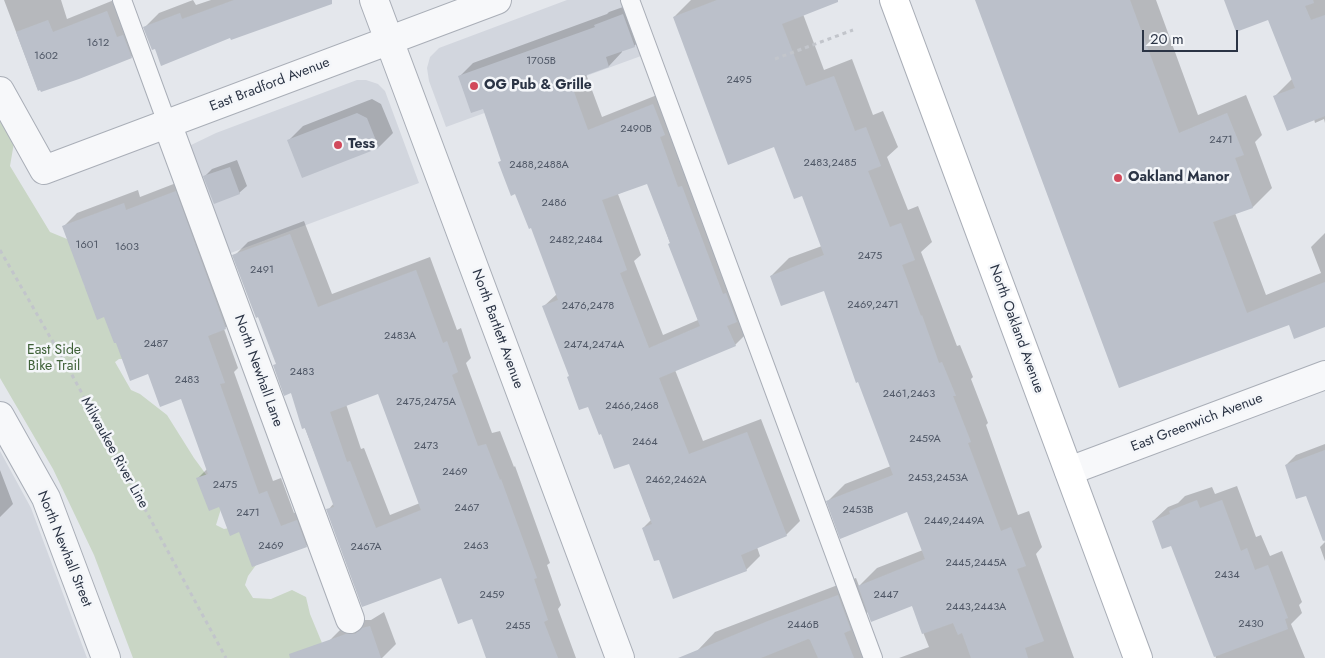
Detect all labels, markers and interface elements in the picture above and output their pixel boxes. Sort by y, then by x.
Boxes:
scale bar [1145,20,1241,52]
text: 20 m [1150,28,1184,50]
house number: 1612 [87,36,109,50]
house number: 1602 [34,49,58,63]
street label: East Bradford Avenue [208,54,332,116]
house number: 1705B [526,54,556,68]
house number: 2495 [726,73,752,87]
place label: OG Pub & Grille [484,78,592,94]
marker: OG Pub & Grille [468,80,480,92]
house number: 2490B [620,122,652,136]
house number: 2471 [1209,133,1233,147]
place label: Tess [348,137,375,153]
marker: Tess [332,139,344,151]
house number: 2483,2485 [804,156,856,170]
house number: 2488,2488A [509,158,569,172]
place label: Oakland Manor [1128,170,1229,186]
marker: Oakland Manor [1112,172,1124,184]
house number: 2486 [541,196,567,210]
house number: 2482,2484 [549,233,603,247]
house number: 1601 [76,238,98,252]
house number: 1603 [115,240,139,254]
house number: 2475 [858,249,882,263]
house number: 2491 [250,263,274,277]
street label: North Oakland Avenue [985,263,1047,395]
street label: North Bartlett Avenue [468,267,526,391]
house number: 2469,2471 [847,298,899,312]
house number: 2476,2478 [562,299,614,313]
street label: North Newhall Lane [230,313,286,429]
house number: 2483A [384,329,416,343]
house number: 2487 [144,337,168,351]
house number: 2474,2474A [564,338,624,352]
park label: East Side Bike Trail [27,343,81,376]
house number: 2483 [290,365,314,379]
house number: 2483 [175,373,199,387]
house number: 2461,2463 [883,387,935,401]
street label: East Greenwich Avenue [1129,390,1265,456]
street label: Milwaukee River Line [76,394,152,512]
house number: 2475,2475A [396,395,456,409]
house number: 2466,2468 [605,399,659,413]
house number: 2459A [909,432,941,446]
house number: 2464 [632,435,658,449]
house number: 2473 [414,439,438,453]
house number: 2469 [442,465,468,479]
house number: 2453,2453A [908,471,968,485]
house number: 2462,2462A [645,473,707,487]
house number: 2475 [213,478,237,492]
street label: North Newhall Street [33,489,95,609]
house number: 2467 [455,501,479,515]
house number: 2453B [842,503,874,517]
house number: 2471 [236,506,260,520]
house number: 2449,2449A [924,514,984,528]
house number: 2469 [258,539,284,553]
house number: 2463 [463,539,489,553]
house number: 2467A [351,540,381,554]
house number: 2445,2445A [945,556,1007,570]
house number: 2434 [1214,568,1240,582]
house number: 2459 [479,588,505,602]
house number: 2447 [874,588,898,602]
house number: 2443,2443A [946,600,1006,614]
house number: 2430 [1238,617,1264,631]
house number: 2446B [787,618,819,632]
house number: 2455 [505,619,531,633]

